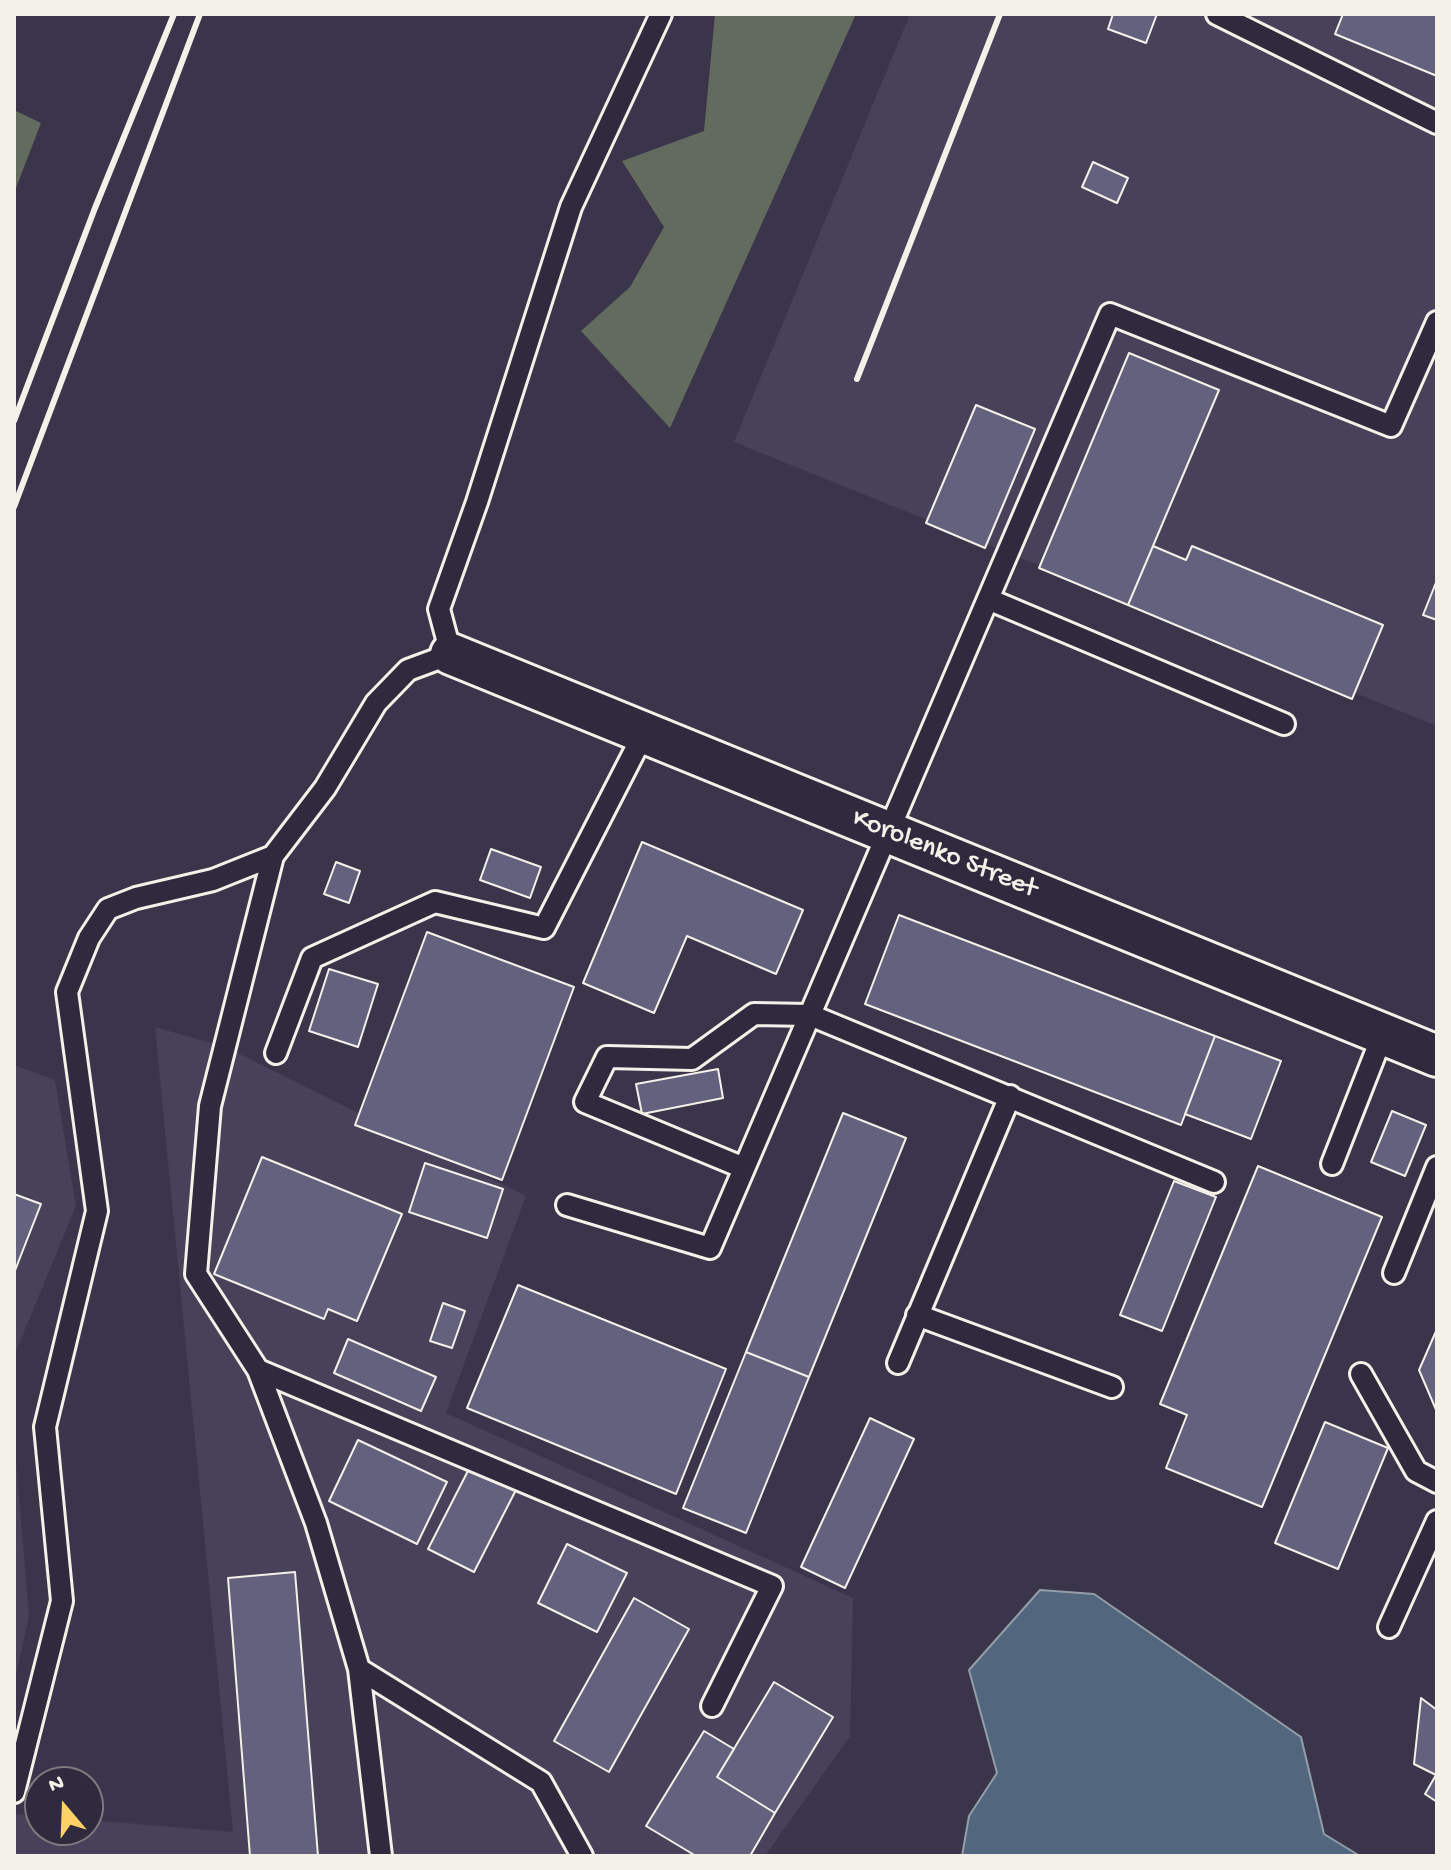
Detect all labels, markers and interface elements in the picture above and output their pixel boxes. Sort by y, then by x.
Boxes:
street label: Korolenko Street [847,803,1041,907]
north arrow [24,1766,104,1846]
text: N [46,1771,68,1800]

